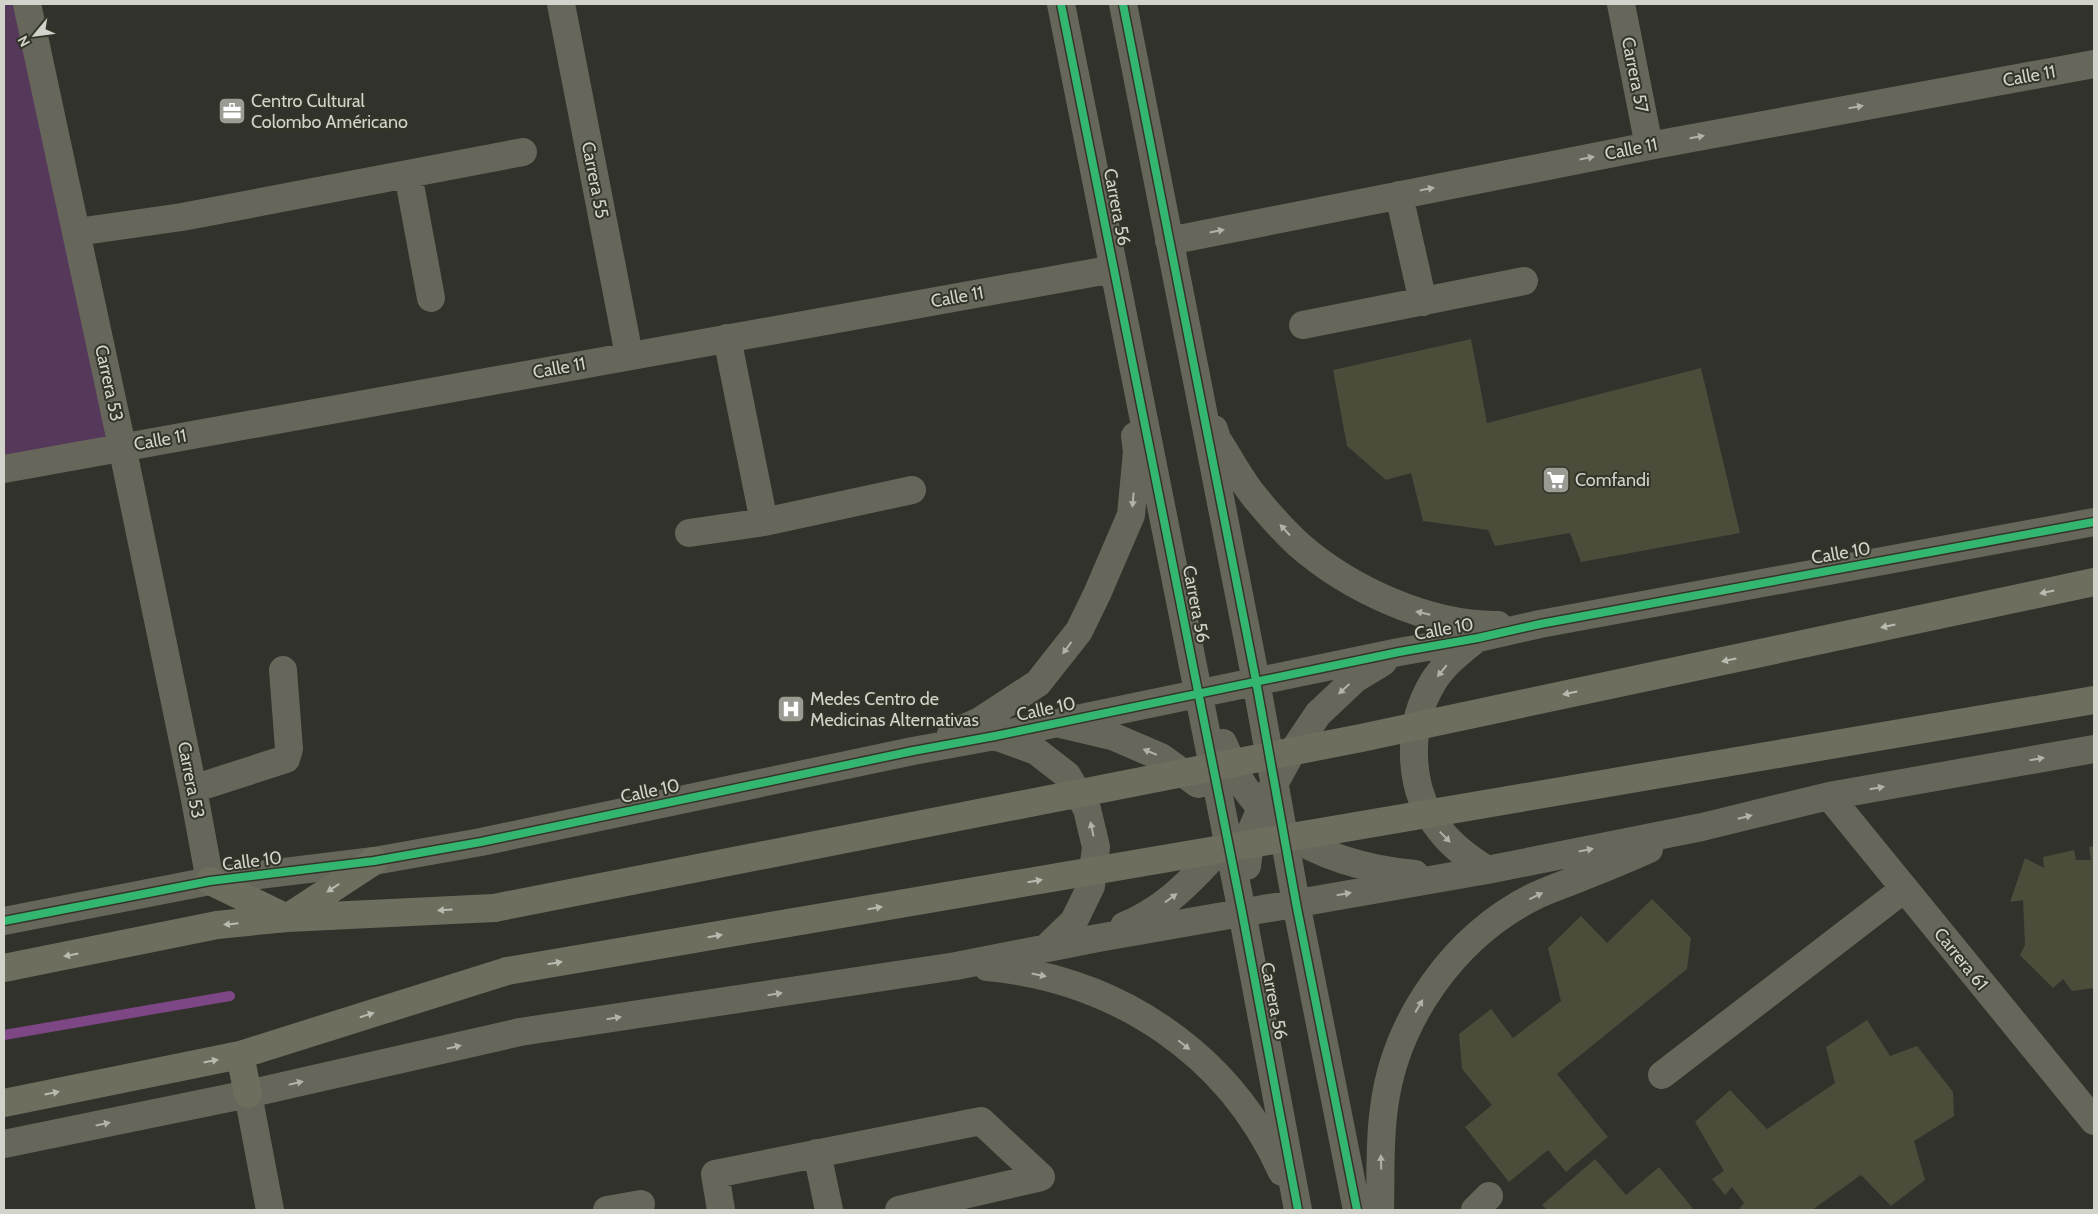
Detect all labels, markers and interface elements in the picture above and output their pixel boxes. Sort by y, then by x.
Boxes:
north arrow [10,10,60,60]
text: N [13,33,34,50]
street label: Carrera 57 [1617,35,1653,115]
street label: Calle 11 [2001,61,2057,91]
place label: Centro Cultural Colombo Américano [251,90,408,133]
office icon: Centro Cultural Colombo Américano [217,96,247,126]
one-way arrow [1849,103,1865,111]
one-way arrow [1689,132,1705,140]
street label: Calle 11 [1603,133,1659,165]
street label: Carrera 55 [577,140,613,220]
one-way arrow [1579,154,1594,162]
street label: Carrera 56 [1099,166,1135,248]
one-way arrow [1420,185,1436,193]
one-way arrow [1209,227,1225,235]
street label: Calle 11 [929,282,985,312]
street label: Carrera 53 [90,343,128,423]
street label: Calle 11 [531,353,587,383]
street label: Calle 11 [132,425,188,455]
supermarket icon: Comfandi [1541,465,1571,495]
place label: Comfandi [1575,469,1650,491]
one-way arrow [1128,493,1136,509]
one-way arrow [1279,524,1291,536]
street label: Calle 10 [1810,537,1872,569]
street label: Carrera 56 [1178,563,1214,645]
one-way arrow [2039,588,2054,596]
one-way arrow [1415,609,1430,617]
street label: Calle 10 [1413,613,1475,645]
one-way arrow [1880,622,1895,630]
one-way arrow [1062,641,1072,655]
one-way arrow [1720,656,1736,664]
one-way arrow [1436,664,1447,677]
one-way arrow [1338,683,1350,695]
place label: Medes Centro de Medicinas Alternativas [810,688,979,731]
one-way arrow [1561,690,1577,698]
street label: Calle 10 [1014,692,1078,726]
hospital icon: Medes Centro de Medicinas Alternativas [776,694,806,724]
street label: Carrera 53 [173,740,209,820]
one-way arrow [1143,748,1157,756]
one-way arrow [2029,755,2045,763]
street label: Calle 10 [618,774,682,808]
one-way arrow [1869,783,1885,791]
one-way arrow [1737,813,1752,821]
one-way arrow [1088,821,1096,836]
one-way arrow [1439,830,1451,842]
street label: Calle 10 [221,846,283,876]
one-way arrow [1578,846,1593,854]
one-way arrow [1028,877,1044,885]
one-way arrow [326,883,340,893]
one-way arrow [1336,890,1352,898]
one-way arrow [1164,892,1177,903]
one-way arrow [1529,892,1543,900]
one-way arrow [868,904,884,912]
one-way arrow [437,907,453,915]
one-way arrow [223,920,239,928]
street label: Carrera 61 [1929,923,1993,995]
one-way arrow [707,931,723,939]
one-way arrow [63,951,79,959]
one-way arrow [547,959,563,967]
street label: Carrera 56 [1256,960,1292,1042]
one-way arrow [1031,971,1046,979]
one-way arrow [767,989,783,997]
one-way arrow [1415,999,1424,1013]
one-way arrow [359,1011,374,1019]
one-way arrow [606,1014,622,1022]
one-way arrow [1177,1039,1190,1050]
one-way arrow [447,1043,462,1051]
one-way arrow [203,1057,218,1065]
one-way arrow [288,1079,303,1087]
one-way arrow [44,1089,59,1097]
one-way arrow [95,1119,111,1127]
one-way arrow [1377,1153,1385,1169]

